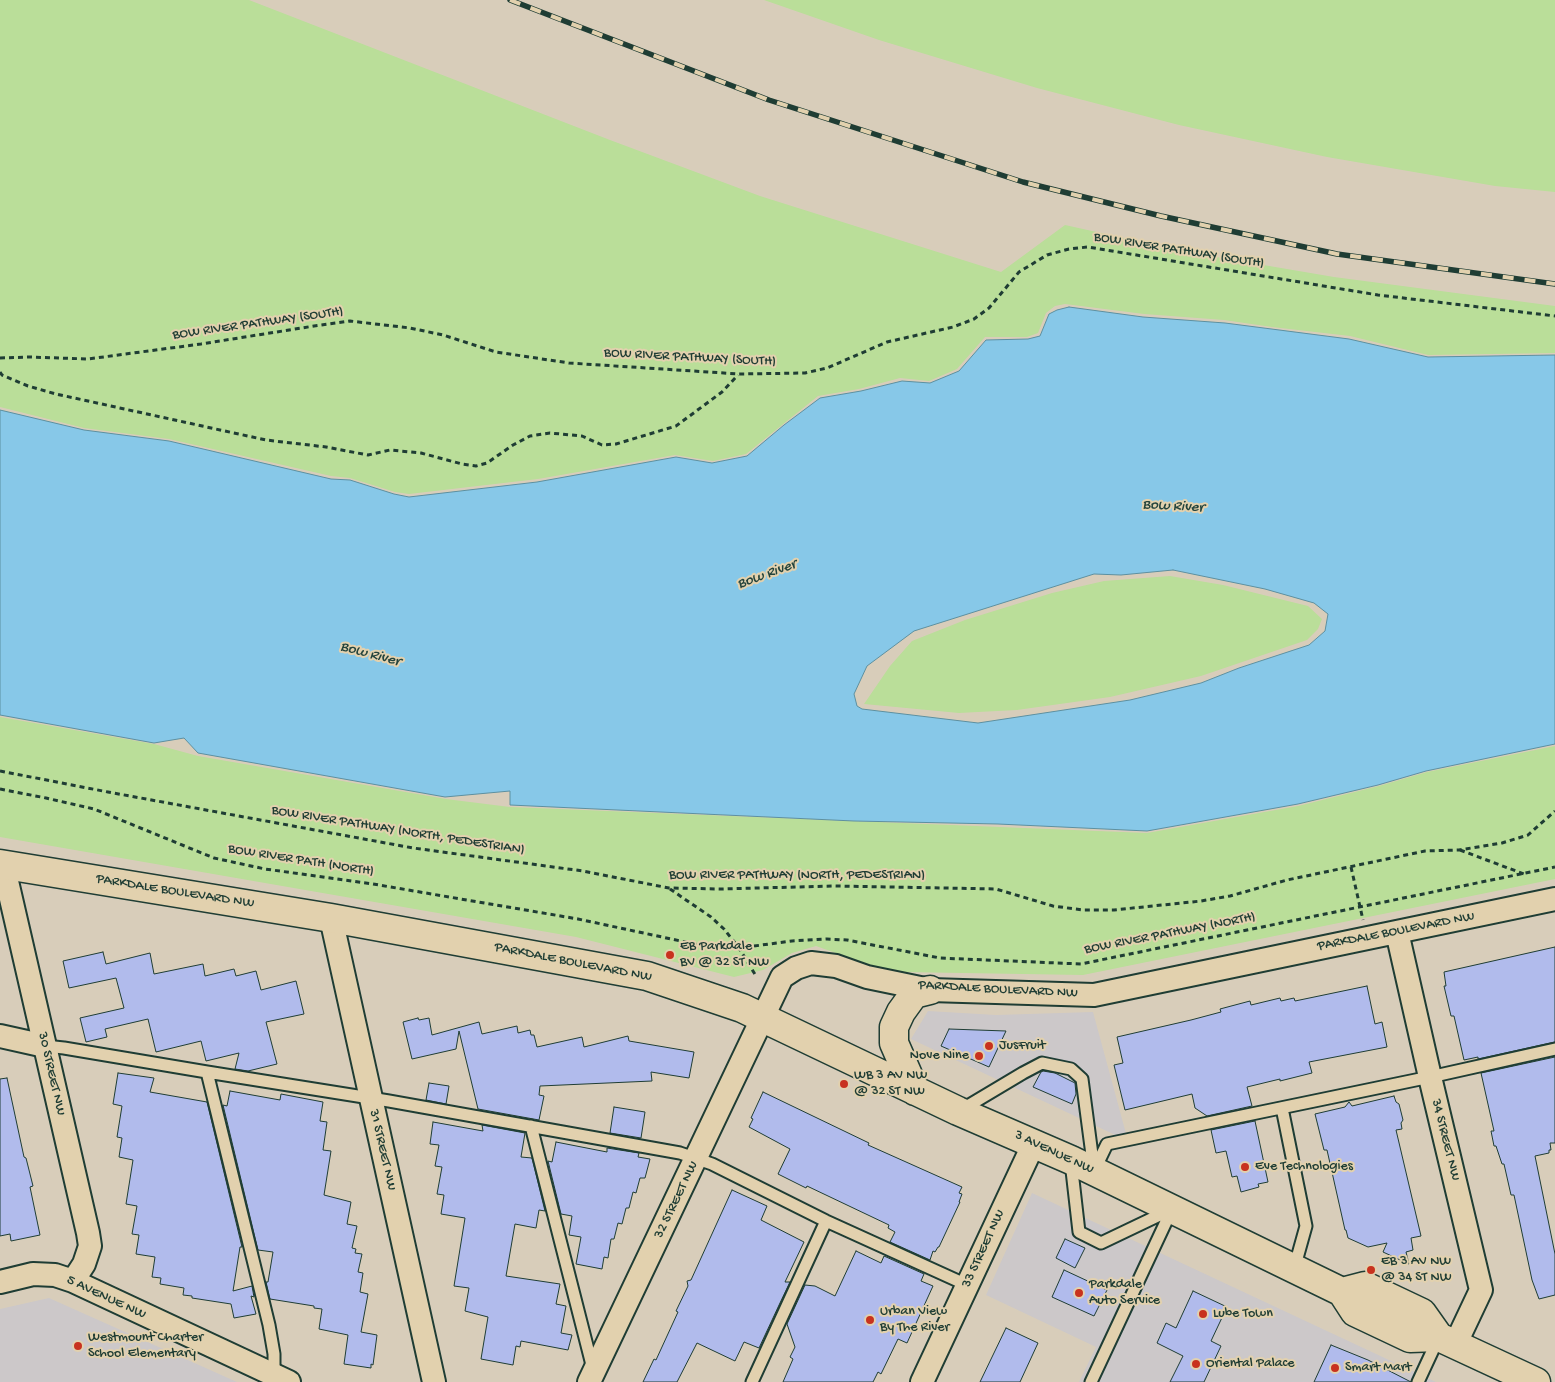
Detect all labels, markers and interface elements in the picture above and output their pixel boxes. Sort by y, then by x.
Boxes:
street label: BOW RIVER PATHWAY (SOUTH) [1093,229,1265,273]
street label: BOW RIVER PATHWAY (SOUTH) [172,304,344,344]
street label: BOW RIVER PATHWAY (SOUTH) [604,345,776,371]
water label: Bow River [1142,496,1204,518]
water label: Bow River [735,556,799,594]
water label: Bow River [338,638,402,672]
street label: BOW RIVER PATHWAY (NORTH, PEDESTRIAN) [270,803,526,859]
street label: BOW RIVER PATH (NORTH) [227,841,375,881]
street label: BOW RIVER PATHWAY (NORTH, PEDESTRIAN) [669,868,925,884]
street label: PARKDALE BOULEVARD NW [95,871,255,913]
street label: PARKDALE BOULEVARD NW [1316,908,1476,956]
street label: BOW RIVER PATHWAY (NORTH) [1083,909,1257,959]
street label: PARKDALE BOULEVARD NW [493,939,653,987]
place label: EB Parkdale BV @ 32 ST NW [680,939,769,972]
marker: EB Parkdale BV @ 32 ST NW [664,949,676,961]
street label: PARKDALE BOULEVARD NW [918,977,1078,1003]
street label: 30 STREET NW [33,1031,69,1117]
place label: JusFruit [999,1038,1046,1054]
marker: JusFruit [983,1040,995,1052]
place label: Nove Nine [910,1048,969,1064]
marker: Nove Nine [973,1050,985,1062]
place label: WB 3 AV NW @ 32 ST NW [854,1068,927,1100]
marker: WB 3 AV NW @ 32 ST NW [838,1078,850,1090]
street label: 34 STREET NW [1427,1097,1463,1183]
street label: 31 STREET NW [365,1108,399,1192]
street label: 3 AVENUE NW [1012,1127,1096,1179]
street label: 32 STREET NW [651,1159,703,1241]
place label: Eve Technologies [1255,1159,1353,1175]
marker: Eve Technologies [1239,1161,1251,1173]
street label: 33 STREET NW [959,1207,1009,1291]
place label: EB 3 AV NW @ 34 ST NW [1381,1254,1452,1286]
marker: EB 3 AV NW @ 34 ST NW [1365,1264,1377,1276]
street label: 5 AVENUE NW [64,1272,148,1324]
place label: Parkdale Auto Service [1089,1277,1160,1310]
marker: Parkdale Auto Service [1073,1287,1085,1299]
place label: Urban View By The River [880,1304,950,1336]
place label: Lube Town [1213,1306,1273,1322]
marker: Lube Town [1197,1308,1209,1320]
marker: Urban View By The River [864,1314,876,1326]
place label: Westmount Charter School Elementary [88,1330,203,1362]
marker: Westmount Charter School Elementary [72,1340,84,1352]
place label: Oriental Palace [1206,1356,1295,1372]
marker: Oriental Palace [1190,1358,1202,1370]
place label: Smart Mart [1345,1360,1411,1376]
marker: Smart Mart [1329,1362,1341,1374]

